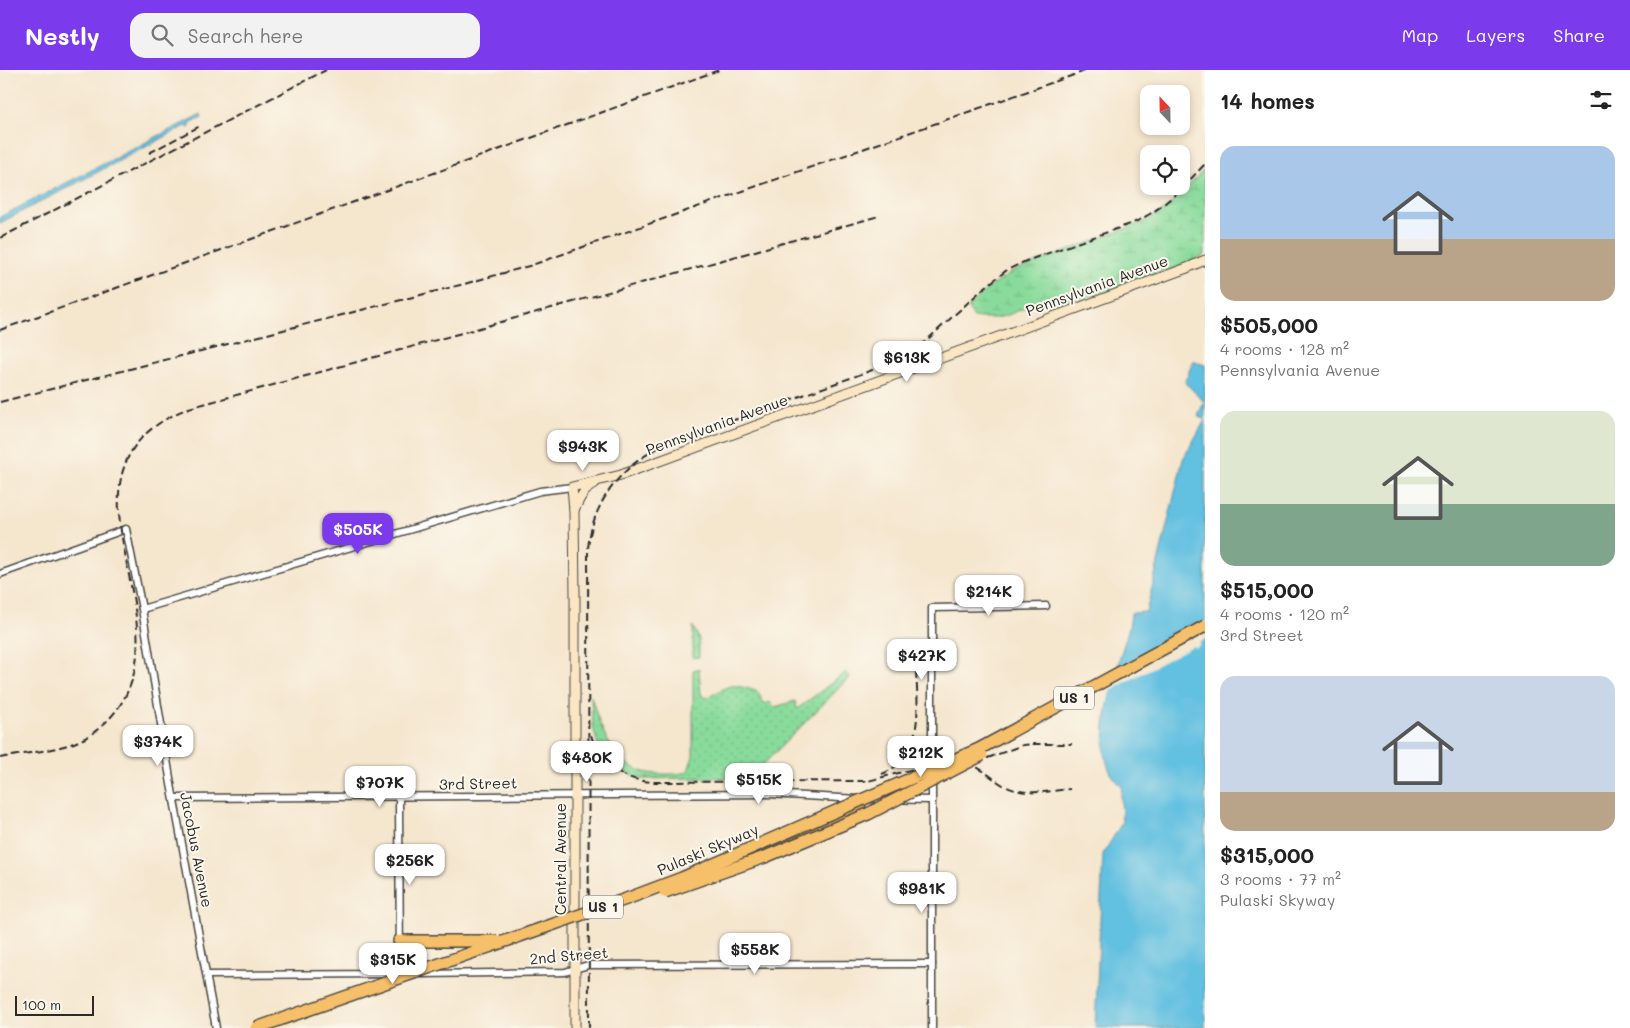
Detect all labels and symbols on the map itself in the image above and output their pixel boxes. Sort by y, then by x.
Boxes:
north arrow [1140,85,1190,135]
street label: Pennsylvania Avenue [1023,250,1171,320]
pin: $613K [872,340,942,383]
street label: Pennsylvania Avenue [643,389,791,459]
pin: $943K [548,430,618,472]
pin: $505K [323,512,393,555]
pin: $214K [954,574,1024,617]
pin: $427K [887,638,957,681]
road number: US 1 [1054,686,1094,710]
pin: $374K [123,724,193,767]
pin: $212K [886,736,956,778]
pin: $480K [552,740,622,783]
pin: $515K [724,762,794,805]
pin: $707K [345,766,415,808]
street label: 3rd Street [439,772,517,794]
street label: Jacobus Avenue [176,790,218,909]
street label: Central Avenue [550,803,570,915]
street label: Pulaski Skyway [654,819,761,879]
pin: $256K [375,844,445,886]
pin: $981K [887,872,957,914]
road number: US 1 [583,896,623,919]
pin: $558K [720,932,790,975]
pin: $315K [358,942,428,985]
street label: 2nd Street [529,942,609,968]
scale bar [15,993,94,1016]

